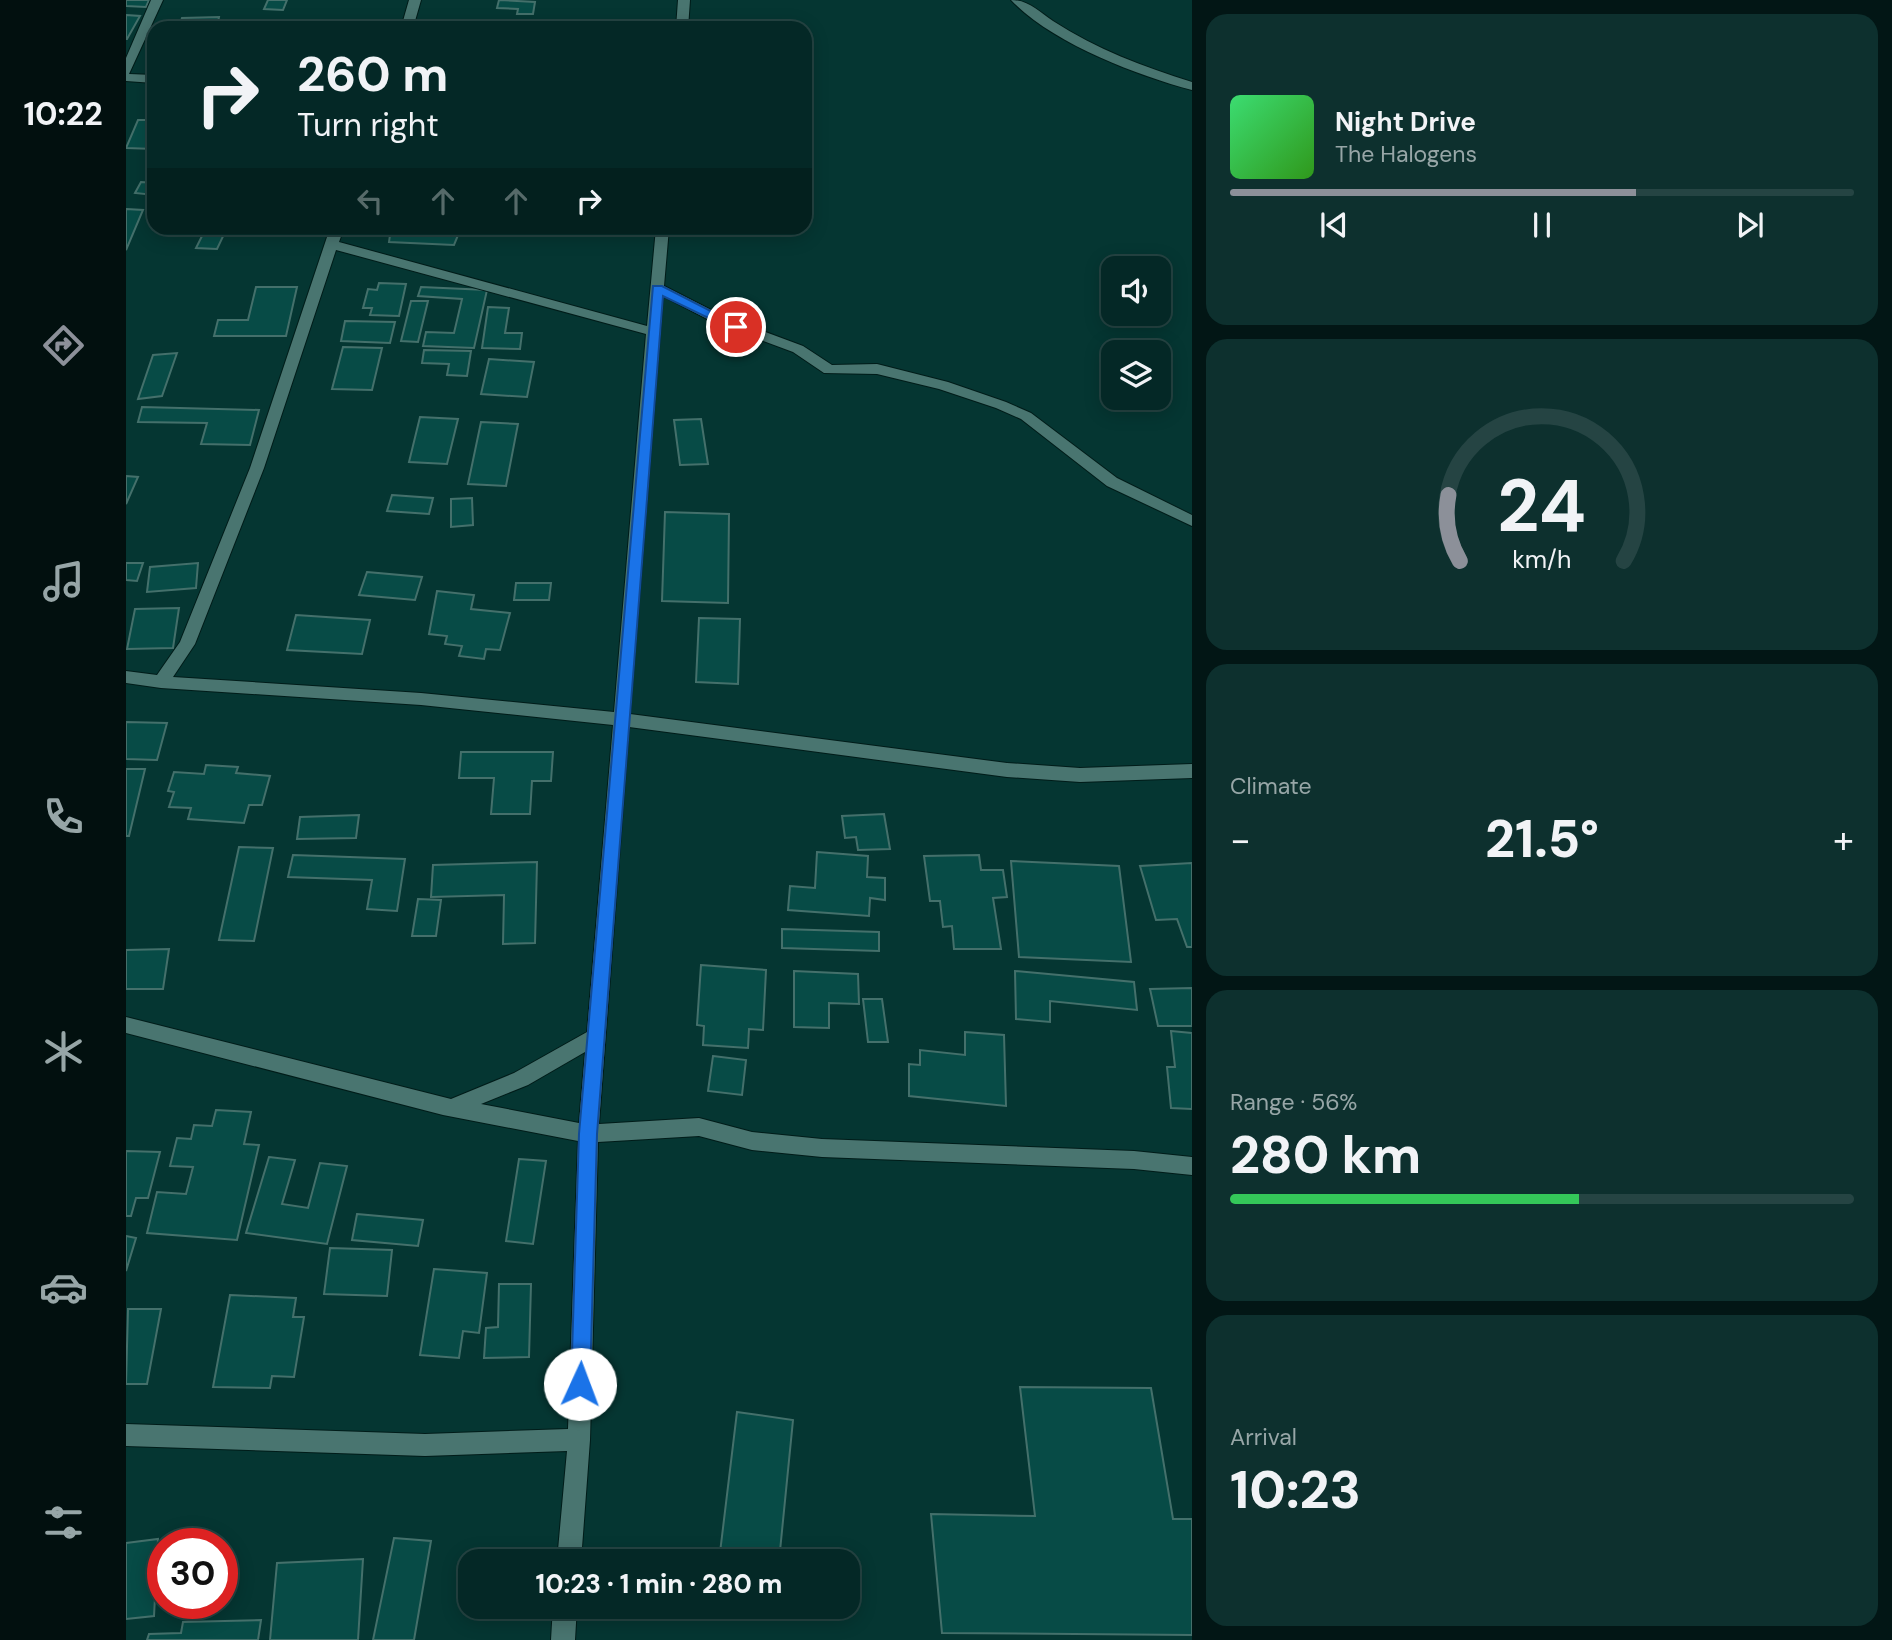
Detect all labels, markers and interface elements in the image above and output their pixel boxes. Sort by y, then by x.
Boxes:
text: 260 m [297,42,448,106]
icon: right [182,49,273,140]
text: 10:22 [23,93,103,135]
text: Turn right [297,104,439,146]
text: Night Drive [1335,105,1476,139]
text: The Halogens [1335,139,1477,169]
icon: left [351,182,389,220]
icon: ahead [424,182,462,220]
icon: ahead [497,182,535,220]
icon: right [570,182,608,220]
icon: previous [1315,206,1353,244]
icon: pause [1523,206,1561,244]
icon: next [1731,206,1769,244]
map controls [1101,256,1171,410]
button: sound [1101,256,1171,326]
pin [706,297,766,357]
icon: arrive [717,308,755,346]
icon: directions [39,321,88,370]
button: layers [1101,340,1171,410]
text: 24 [1498,459,1586,554]
text: km/h [1512,543,1572,576]
icon: music [39,557,88,606]
text: Climate [1230,771,1312,801]
icon: phone [39,792,88,841]
text: 21.5° [1485,805,1599,873]
text: − [1230,815,1251,865]
text: + [1833,815,1854,865]
icon: climate [39,1027,88,1076]
text: Range · 56% [1230,1087,1357,1117]
text: 280 km [1230,1121,1421,1189]
icon: car [39,1263,88,1312]
position arrow [543,1347,617,1421]
text: Arrival [1230,1422,1297,1452]
text: 10:23 [1230,1456,1361,1524]
icon: filters [39,1498,88,1547]
speed limit sign: 30 [147,1528,238,1619]
text: 10:23 · 1 min · 280 m [536,1567,782,1601]

